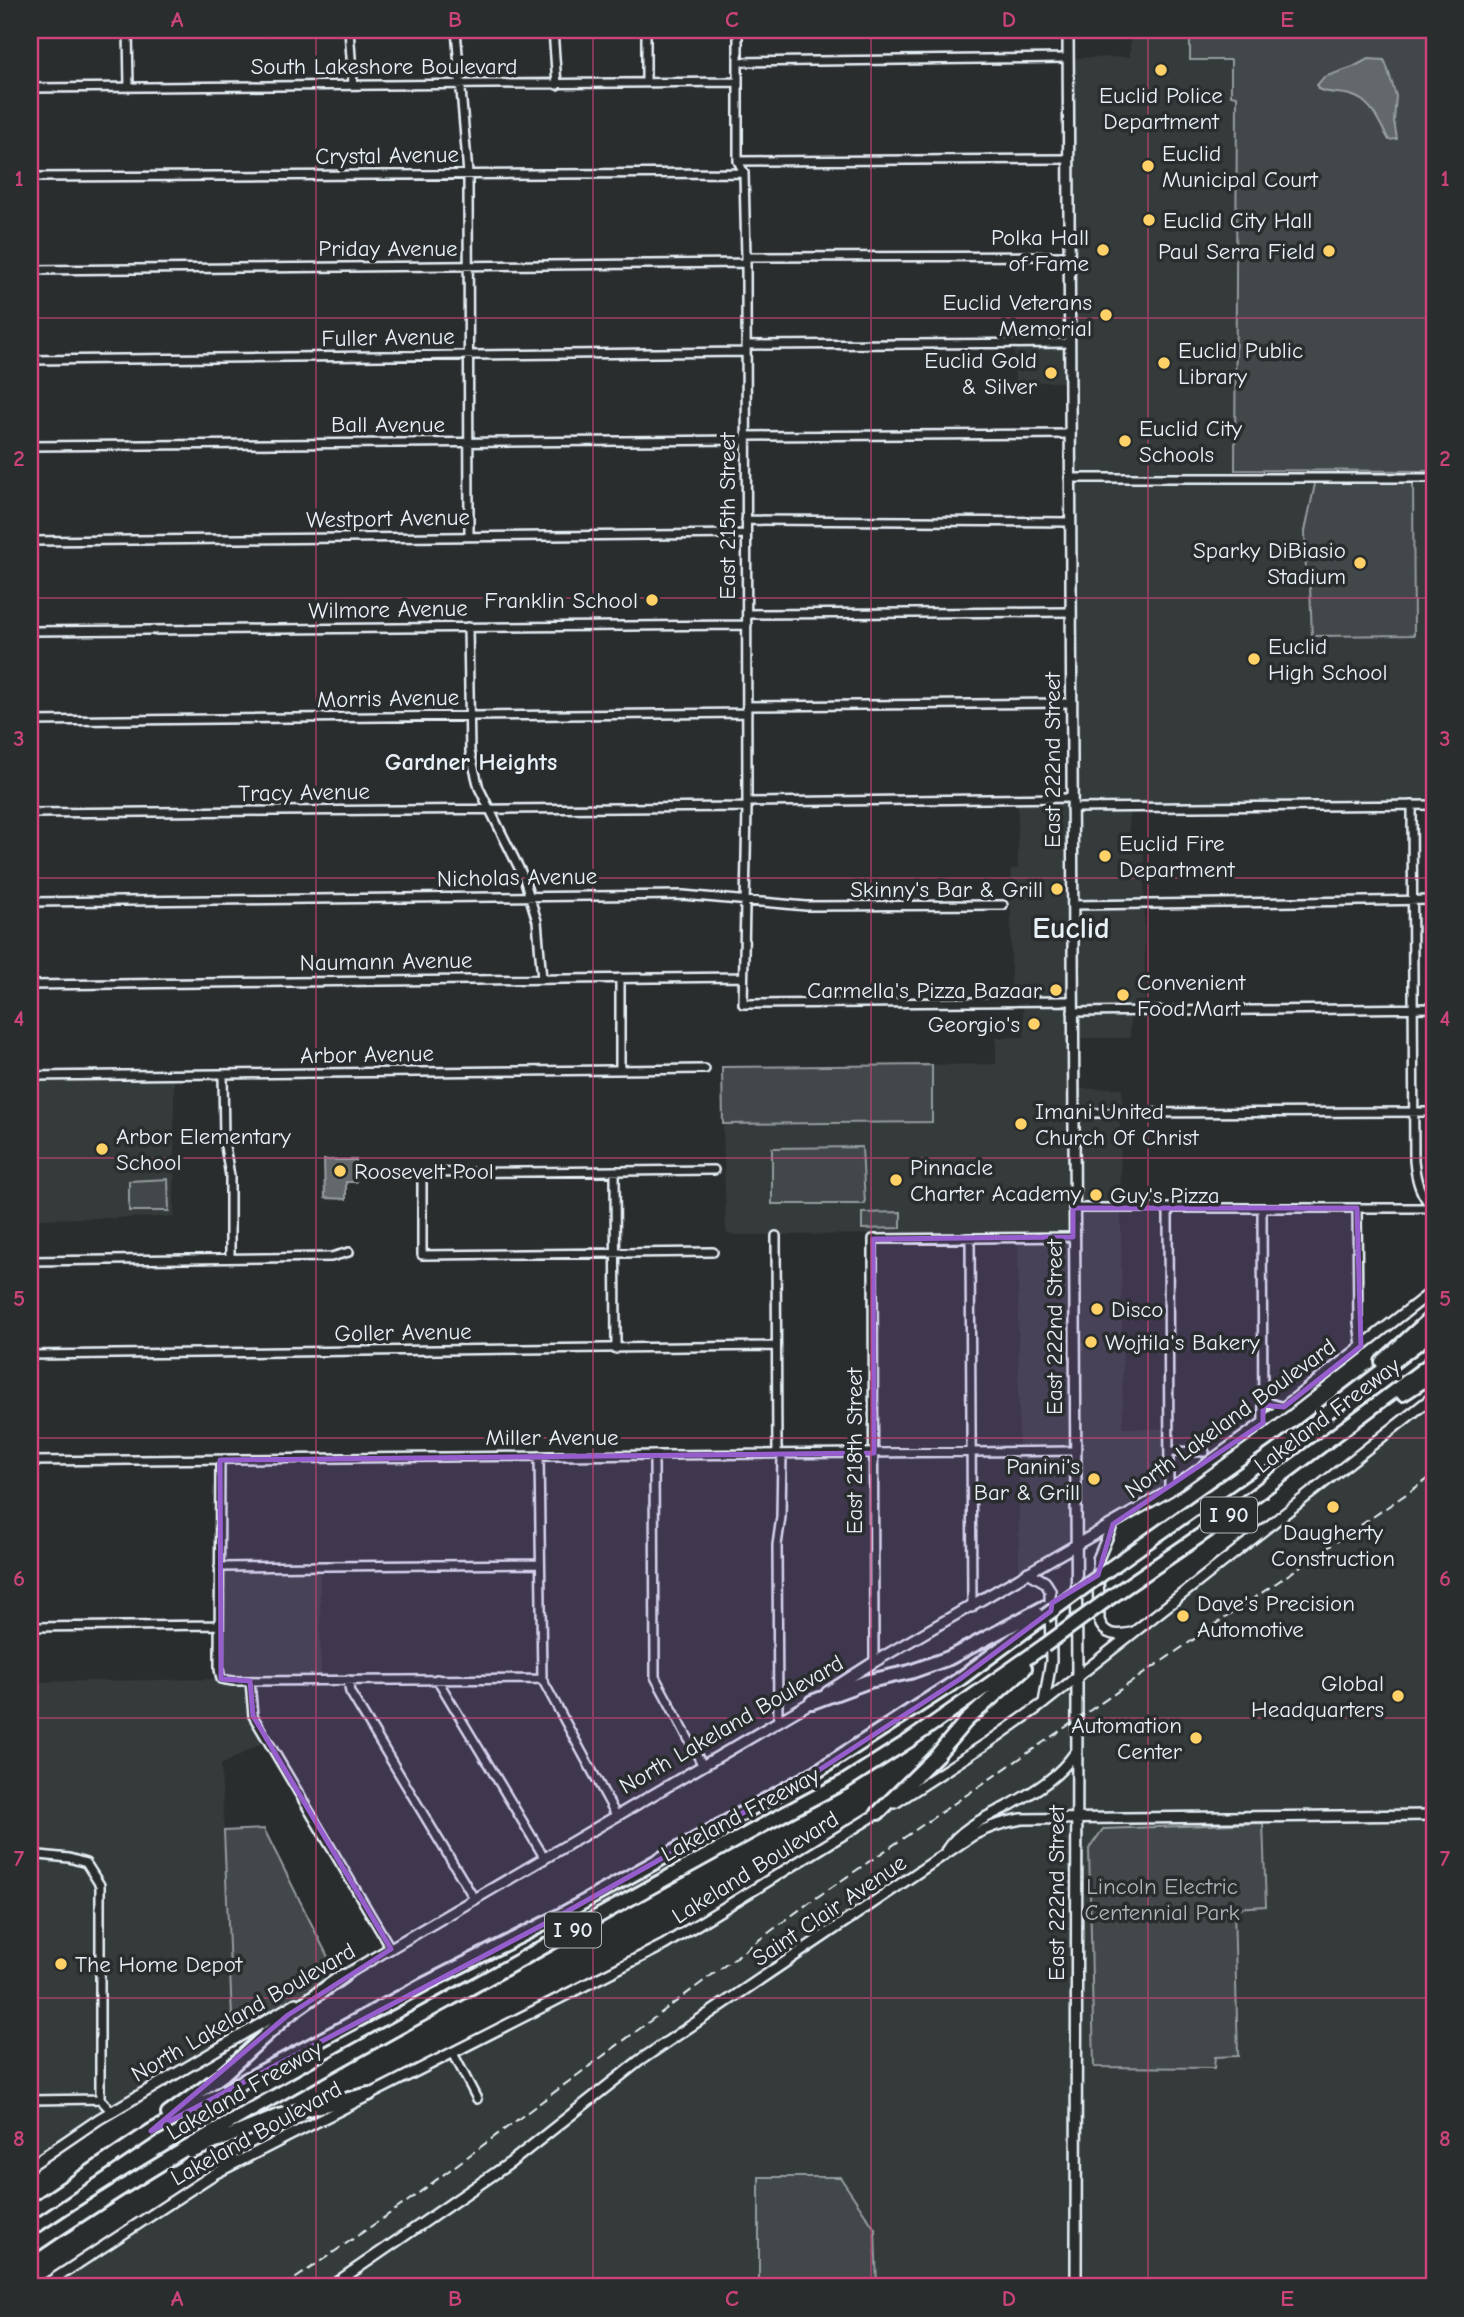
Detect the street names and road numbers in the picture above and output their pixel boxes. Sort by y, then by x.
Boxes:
street label: South Lakeshore Boulevard [251,53,517,80]
street label: Crystal Avenue [315,141,459,170]
street label: Priday Avenue [318,235,458,262]
street label: Fuller Avenue [321,323,455,352]
street label: Ball Avenue [331,411,445,438]
street label: East 215th Street [714,431,741,600]
street label: Westport Avenue [306,504,470,533]
street label: Wilmore Avenue [308,595,468,624]
street label: East 222nd Street [1039,671,1066,848]
street label: Morris Avenue [317,684,459,713]
street label: Tracy Avenue [238,778,370,807]
street label: Nicholas Avenue [437,863,597,892]
street label: Naumann Avenue [299,946,473,977]
street label: Arbor Avenue [300,1040,434,1069]
street label: East 222nd Street [1041,1238,1068,1415]
street label: Goller Avenue [334,1318,472,1347]
street label: North Lakeland Boulevard [1120,1333,1341,1504]
street label: Lakeland Freeway [1249,1351,1406,1479]
street label: East 218th Street [841,1366,868,1534]
street label: Miller Avenue [486,1424,618,1451]
road number: I 90 [1201,1498,1257,1532]
street label: North Lakeland Boulevard [614,1649,848,1800]
street label: Lakeland Freeway [657,1761,825,1867]
street label: East 222nd Street [1043,1804,1070,1981]
street label: Lakeland Boulevard [667,1805,843,1929]
street label: Saint Clair Avenue [747,1849,911,1972]
road number: I 90 [545,1912,601,1948]
street label: North Lakeland Boulevard [126,1937,360,2088]
street label: Lakeland Freeway [162,2035,327,2146]
street label: Lakeland Boulevard [166,2075,346,2192]

